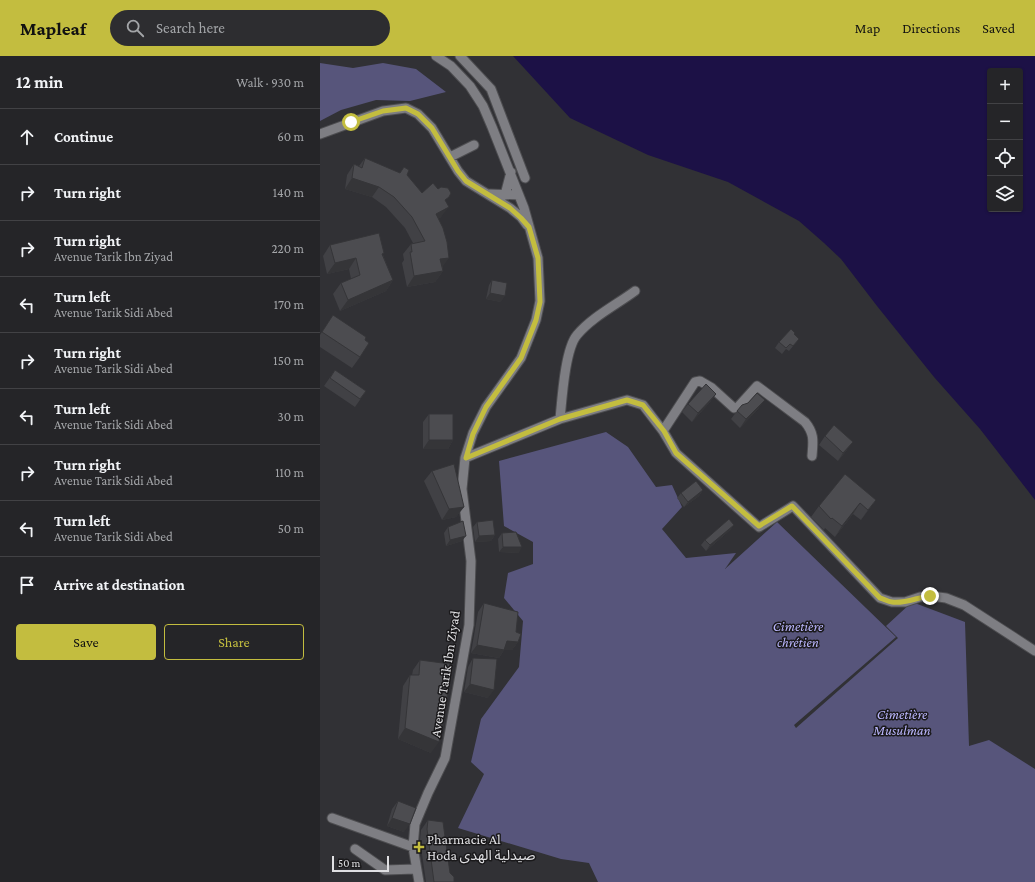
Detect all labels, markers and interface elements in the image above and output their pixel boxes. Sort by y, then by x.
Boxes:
search box [110,10,390,46]
icon: search [124,17,146,39]
text: Mapleaf [20,18,86,39]
text: Search here [156,20,225,36]
text: Map [855,20,880,36]
text: Directions [902,20,960,36]
text: Saved [982,20,1015,36]
map controls [987,68,1023,212]
button: + [987,68,1023,104]
text: 12 min [16,73,63,92]
text: Walk · 930 m [236,75,304,90]
button: − [987,104,1023,140]
route start [342,113,360,131]
icon: ahead [16,126,38,148]
text: Continue [54,129,113,145]
text: 60 m [277,129,304,144]
button: locate [987,140,1023,176]
button: layers [987,176,1023,212]
icon: right [16,182,38,204]
text: Turn right [54,185,121,201]
text: 140 m [273,185,304,200]
text: Turn right [54,233,121,249]
icon: right [16,238,38,260]
text: 220 m [271,241,304,256]
text: Avenue Tarik Ibn Ziyad [54,249,173,264]
text: Turn left [54,289,110,305]
icon: left [16,294,38,316]
text: 170 m [274,297,304,312]
text: Avenue Tarik Sidi Abed [54,305,173,320]
text: Turn right [54,345,121,361]
icon: right [16,350,38,372]
text: 150 m [273,353,304,368]
text: Avenue Tarik Sidi Abed [54,361,173,376]
text: Turn left [54,401,110,417]
icon: left [16,406,38,428]
text: 30 m [278,409,304,424]
text: Avenue Tarik Sidi Abed [54,417,173,432]
text: Turn right [54,457,121,473]
icon: right [16,462,38,484]
text: 110 m [275,465,304,480]
text: Avenue Tarik Sidi Abed [54,473,173,488]
text: Turn left [54,513,110,529]
icon: left [16,518,38,540]
text: 50 m [278,521,304,536]
text: Avenue Tarik Sidi Abed [54,529,173,544]
icon: arrive [16,574,38,596]
text: Arrive at destination [54,577,185,593]
route end [921,587,939,605]
street label: Avenue Tarik Ibn Ziyad [427,609,463,739]
park label: Cimetière chrétien [773,618,824,650]
button: Save [16,624,156,660]
button: Share [164,624,304,660]
park label: Cimetière Musulman [872,706,931,738]
place label: Pharmacie Al Hoda صيدلية الهدى [427,831,536,864]
marker: Pharmacie Al Hoda صيدلية الهدى [414,842,424,852]
scale bar [332,854,389,873]
text: 50 m [338,857,360,869]

